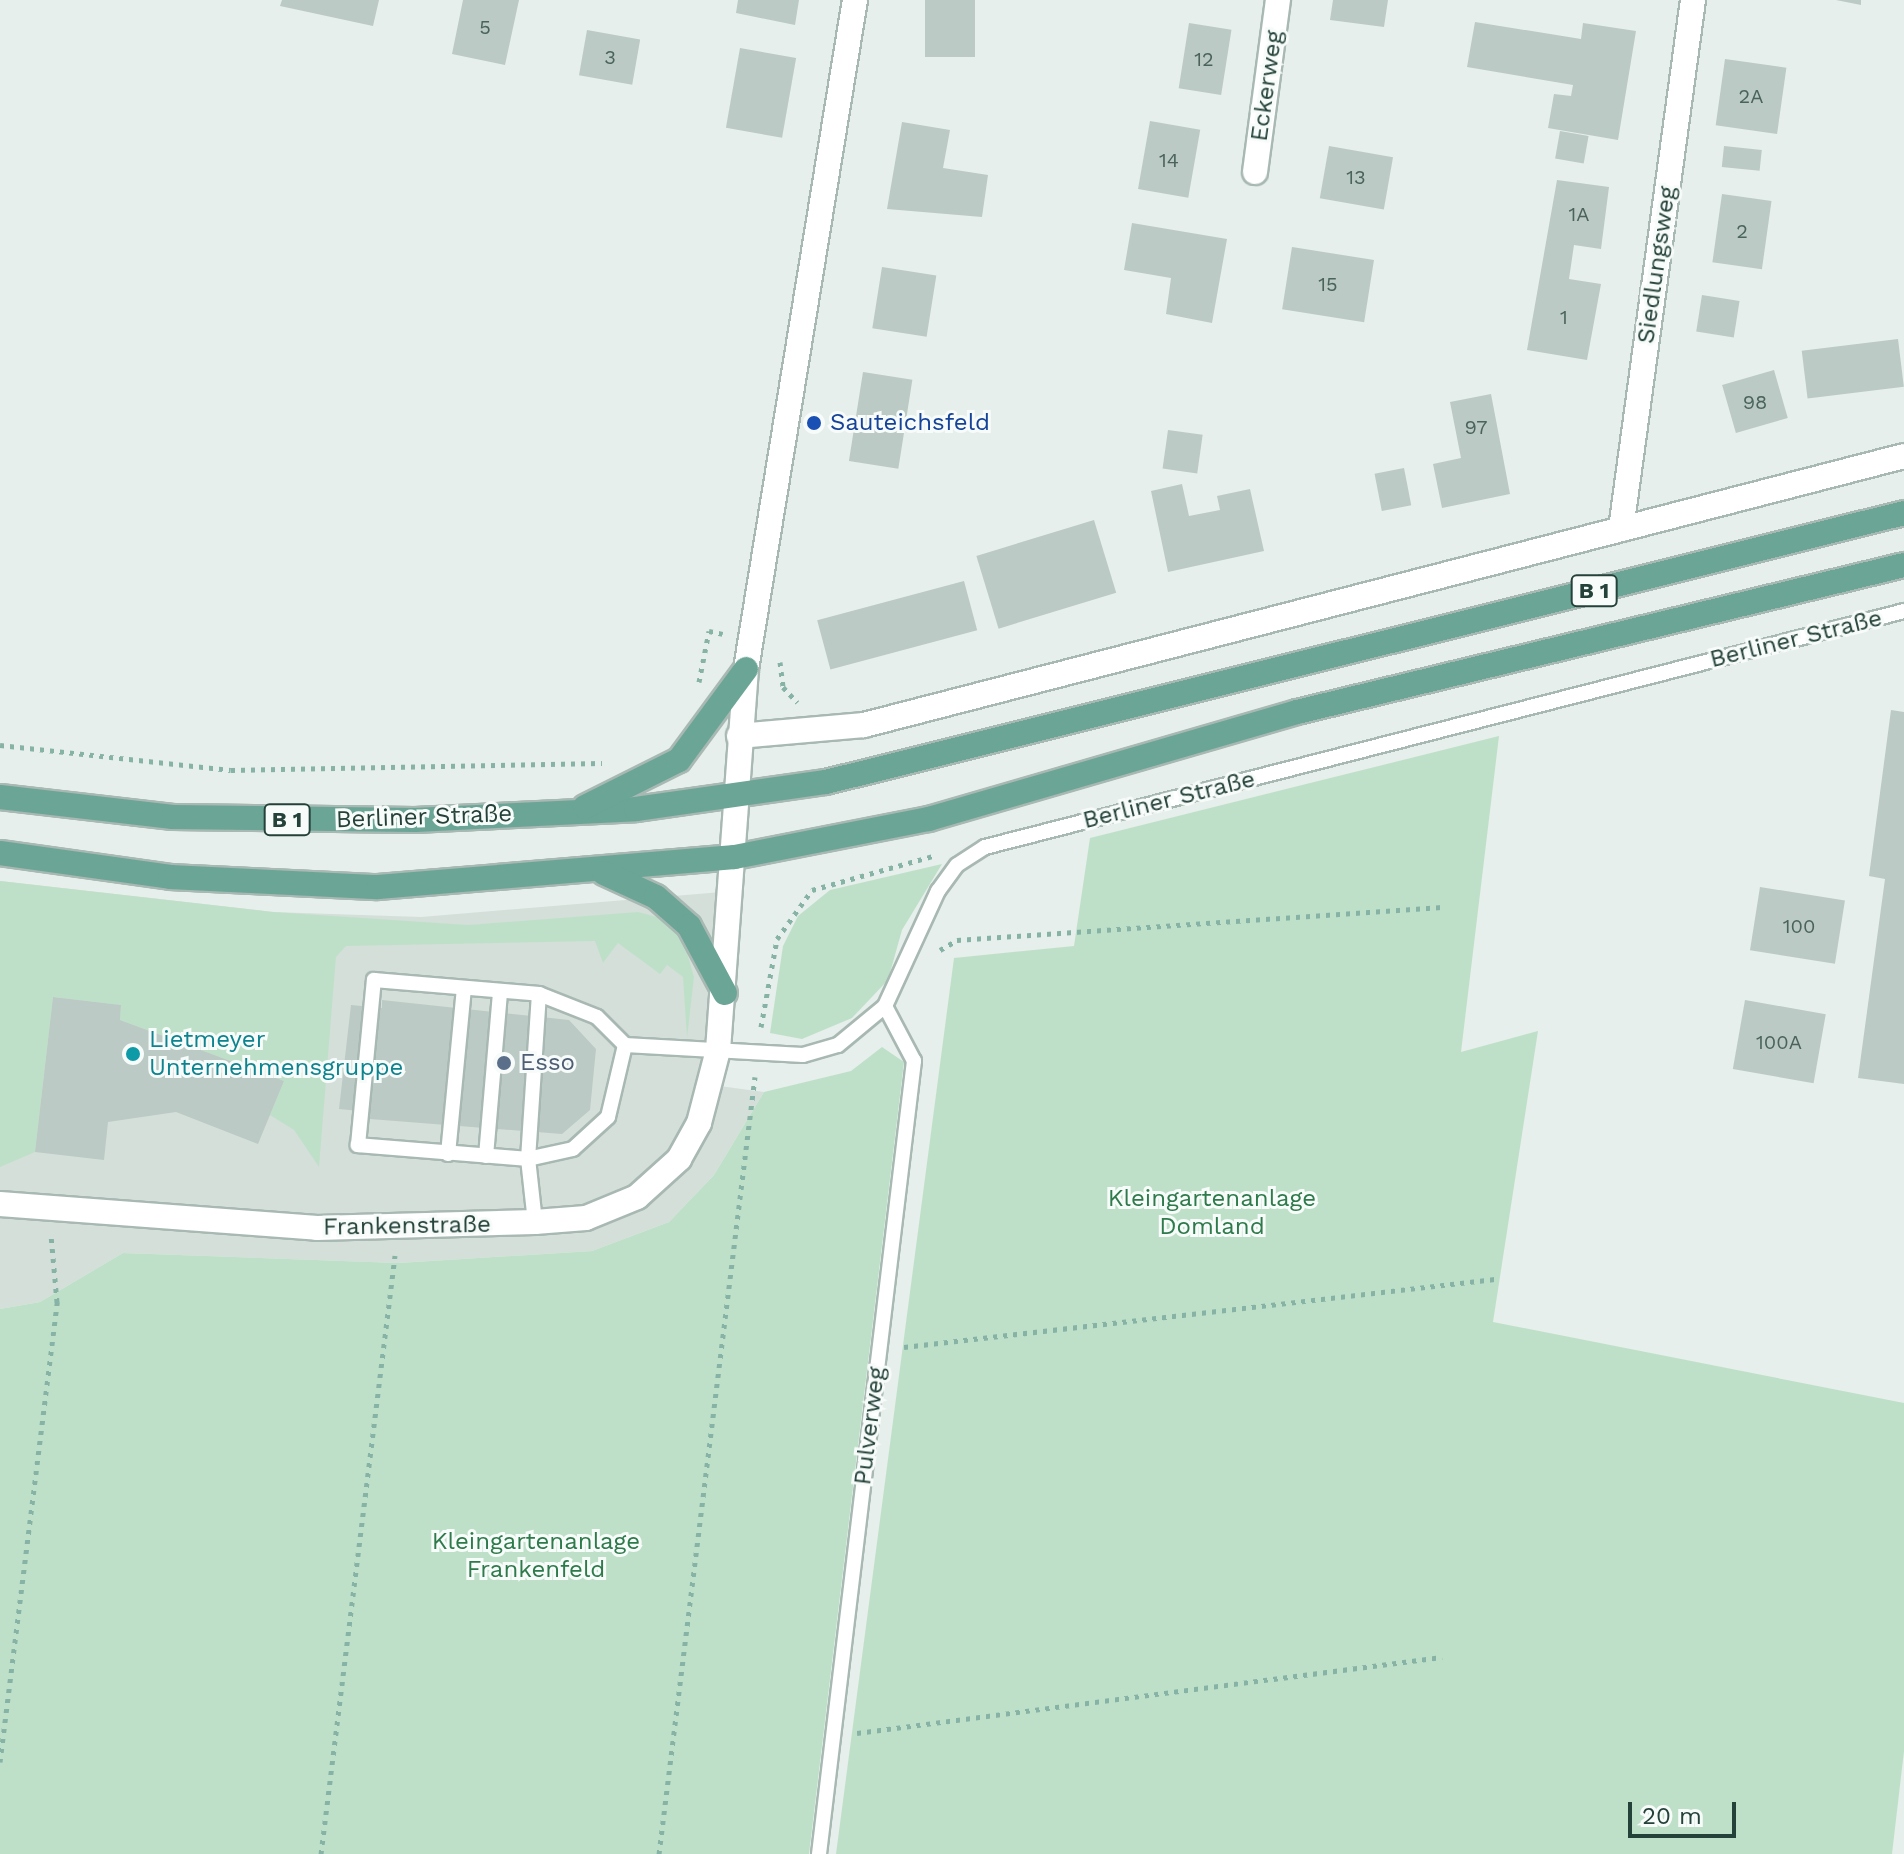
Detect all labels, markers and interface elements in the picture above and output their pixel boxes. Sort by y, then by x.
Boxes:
house number: 5 [479,15,491,39]
street label: Eckerweg [1245,29,1289,143]
house number: 3 [604,45,616,69]
house number: 12 [1194,47,1214,71]
house number: 2A [1739,84,1763,108]
house number: 14 [1159,148,1179,172]
house number: 13 [1346,165,1366,189]
street label: Siedlungsweg [1632,184,1682,346]
house number: 1A [1569,202,1589,226]
house number: 2 [1736,219,1748,243]
house number: 15 [1318,272,1338,296]
house number: 1 [1560,305,1568,329]
house number: 98 [1743,390,1767,414]
place label: Sauteichsfeld [830,409,990,437]
marker: Sauteichsfeld [805,414,823,432]
house number: 97 [1464,415,1488,439]
road number: B 1 [1570,573,1618,609]
street label: Berliner Straße [1707,604,1885,674]
street label: Berliner Straße [1080,765,1258,835]
street label: Berliner Straße [335,800,513,834]
road number: B 1 [263,802,311,838]
house number: 100 [1783,914,1815,938]
place label: Lietmeyer Unternehmensgruppe [149,1026,403,1082]
house number: 100A [1756,1030,1802,1054]
marker: Lietmeyer Unternehmensgruppe [124,1045,142,1063]
place label: Esso [520,1049,575,1077]
marker: Esso [495,1054,513,1072]
park label: Kleingartenanlage Domland [1108,1185,1316,1241]
street label: Frankenstraße [323,1210,491,1242]
street label: Pulverweg [848,1365,892,1487]
park label: Kleingartenanlage Frankenfeld [432,1528,640,1584]
scale bar [1632,1786,1740,1836]
text: 20 m [1642,1802,1702,1830]

